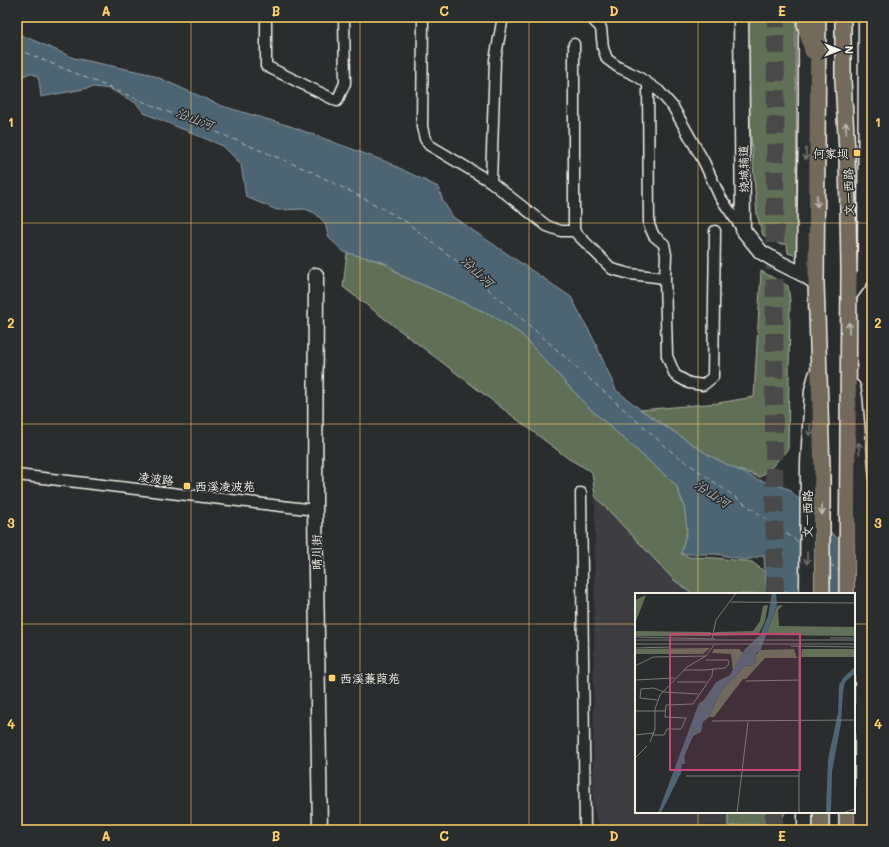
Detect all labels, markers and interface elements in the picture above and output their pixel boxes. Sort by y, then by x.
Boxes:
text: A [101,2,111,19]
text: B [272,2,281,19]
text: C [439,2,449,19]
text: D [609,2,619,19]
text: E [778,2,786,19]
north arrow [819,30,859,70]
text: N [842,46,857,54]
water label: 沿山河 [174,103,218,134]
text: 1 [8,113,14,130]
text: 1 [875,113,881,130]
one-way arrow [842,122,849,135]
street label: 绕城辅道 [735,145,751,193]
place label: 何家坝 [813,145,849,161]
one-way arrow [802,147,810,160]
marker: 何家坝 [852,148,862,158]
street label: 文一西路 [840,168,856,216]
one-way arrow [813,194,820,207]
water label: 沿山河 [458,251,500,292]
text: 2 [7,314,15,331]
text: 2 [874,314,882,331]
one-way arrow [845,322,853,335]
one-way arrow [806,423,813,436]
one-way arrow [855,442,862,455]
street label: 凌波路 [137,468,175,488]
water label: 沿山河 [692,475,736,512]
place label: 西溪凌波苑 [195,478,255,494]
marker: 西溪凌波苑 [182,481,192,491]
street label: 文一西路 [799,490,815,538]
one-way arrow [818,502,826,515]
text: 3 [7,514,15,531]
text: 3 [874,514,882,531]
street label: 晴川街 [308,534,324,570]
one-way arrow [803,551,811,564]
inset map [635,593,855,813]
place label: 西溪蒹葭苑 [340,670,400,686]
marker: 西溪蒹葭苑 [327,673,337,683]
text: 4 [7,715,15,732]
text: 4 [874,715,882,732]
text: A [101,827,111,844]
text: B [272,827,281,844]
text: C [439,827,449,844]
text: D [609,827,619,844]
text: E [778,827,786,844]

